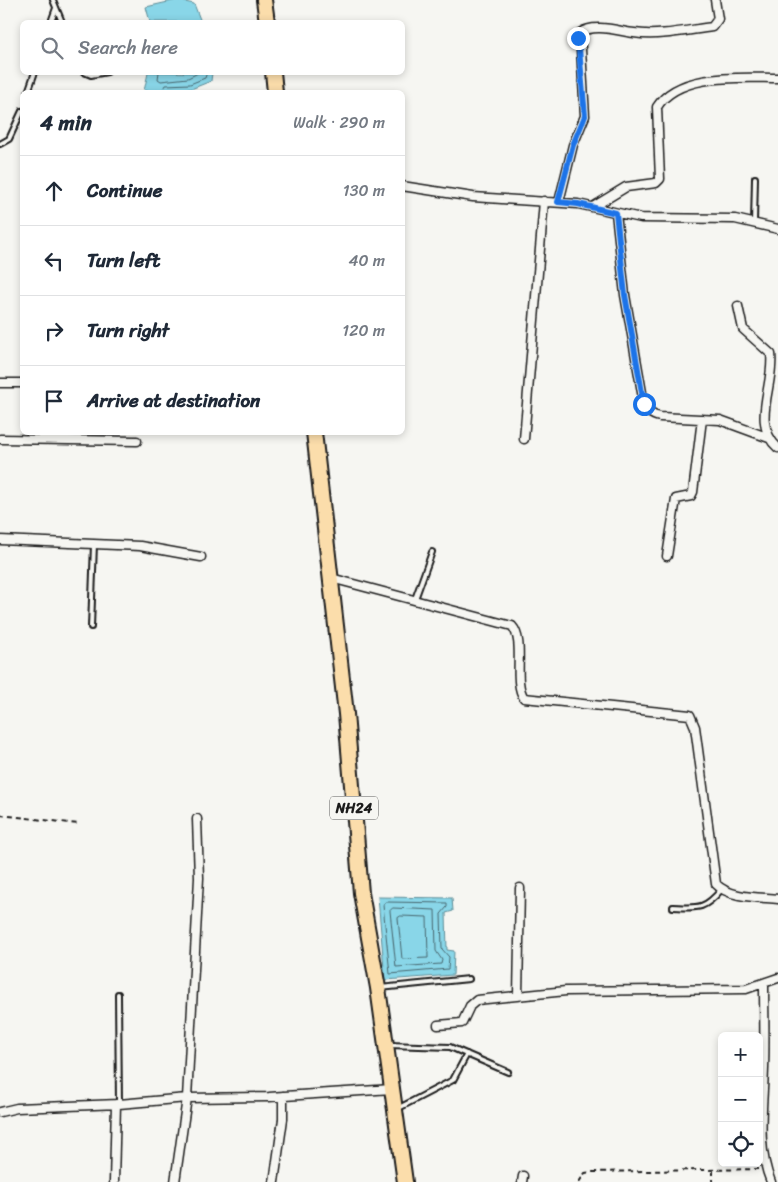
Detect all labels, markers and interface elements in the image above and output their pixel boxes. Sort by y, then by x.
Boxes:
search box [20,20,405,75]
route end [567,27,590,50]
text: Search here [78,31,178,64]
icon: search [38,34,66,62]
text: 4 min [40,104,92,142]
text: Walk · 290 m [293,108,385,137]
text: Continue [87,174,163,207]
text: 130 m [343,176,385,205]
icon: ahead [40,177,68,205]
text: Turn left [87,244,160,277]
text: 40 m [348,246,385,275]
icon: left [40,247,68,275]
text: Turn right [87,314,169,347]
text: 120 m [342,316,385,345]
icon: right [40,317,68,345]
text: Arrive at destination [87,384,260,417]
icon: arrive [40,387,68,415]
route start [633,393,656,416]
road number: NH24 [330,796,378,820]
map controls [718,1032,763,1167]
button: + [718,1032,763,1077]
button: − [718,1077,763,1122]
button: locate [718,1122,763,1167]

